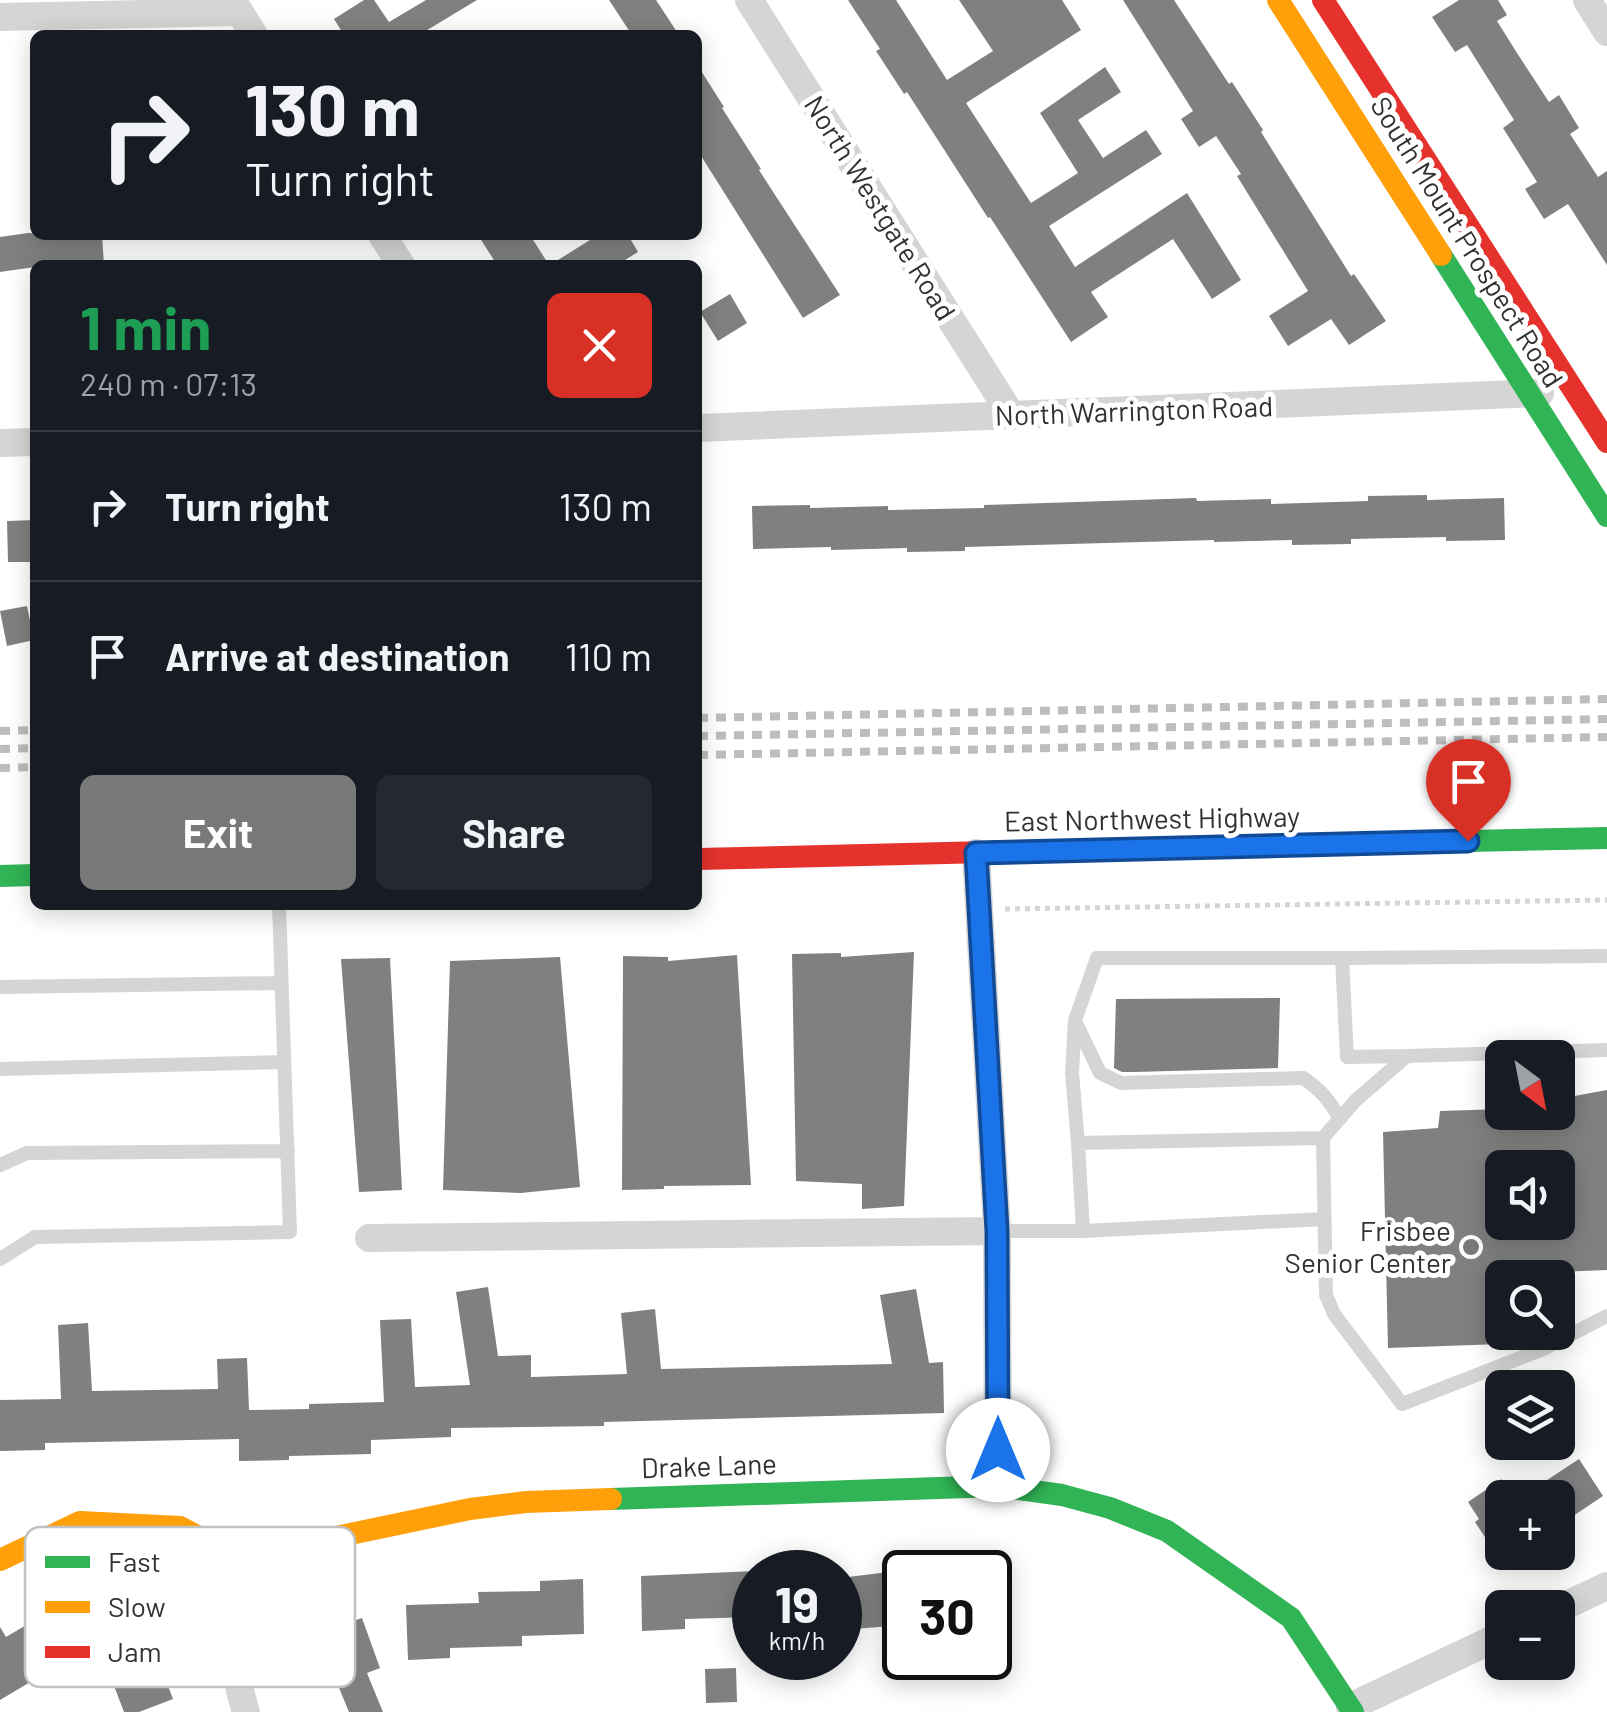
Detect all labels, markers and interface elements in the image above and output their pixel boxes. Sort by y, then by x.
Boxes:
text: 130 m [245,66,420,150]
icon: right [80,70,210,200]
street label: North Westgate Road [798,89,964,326]
street label: South Mount Prospect Road [1364,90,1571,393]
text: Turn right [245,151,435,205]
text: 1 min [80,290,211,362]
button: close [547,293,652,398]
text: 240 m · 07:13 [80,364,257,402]
street label: North Warrington Road [994,388,1274,432]
icon: right [80,479,135,534]
text: Turn right [165,483,330,529]
text: 130 m [559,483,652,529]
icon: arrive [80,629,135,684]
text: Arrive at destination [165,633,510,679]
text: 110 m [565,633,652,679]
pin [1426,739,1511,842]
icon: arrive [1441,754,1496,809]
button: Exit [80,775,356,890]
button: Share [376,775,652,890]
street label: East Northwest Highway [1004,798,1300,838]
north arrow [1485,1040,1575,1130]
map controls [1485,1040,1575,1680]
button: sound [1485,1150,1575,1240]
place label: Frisbee Senior Center [1285,1213,1451,1279]
marker: Frisbee Senior Center [1460,1236,1482,1258]
button: search [1485,1260,1575,1350]
button: layers [1485,1370,1575,1460]
position arrow [946,1398,1050,1502]
street label: Drake Lane [641,1446,777,1484]
button: + [1485,1480,1575,1570]
legend [25,1527,355,1687]
text: Fast [108,1544,161,1578]
speed limit sign: 30 [882,1550,1012,1680]
text: 19 [775,1573,819,1633]
text: Slow [108,1589,166,1623]
button: − [1485,1590,1575,1680]
text: km/h [769,1625,825,1655]
text: Jam [108,1634,162,1668]

